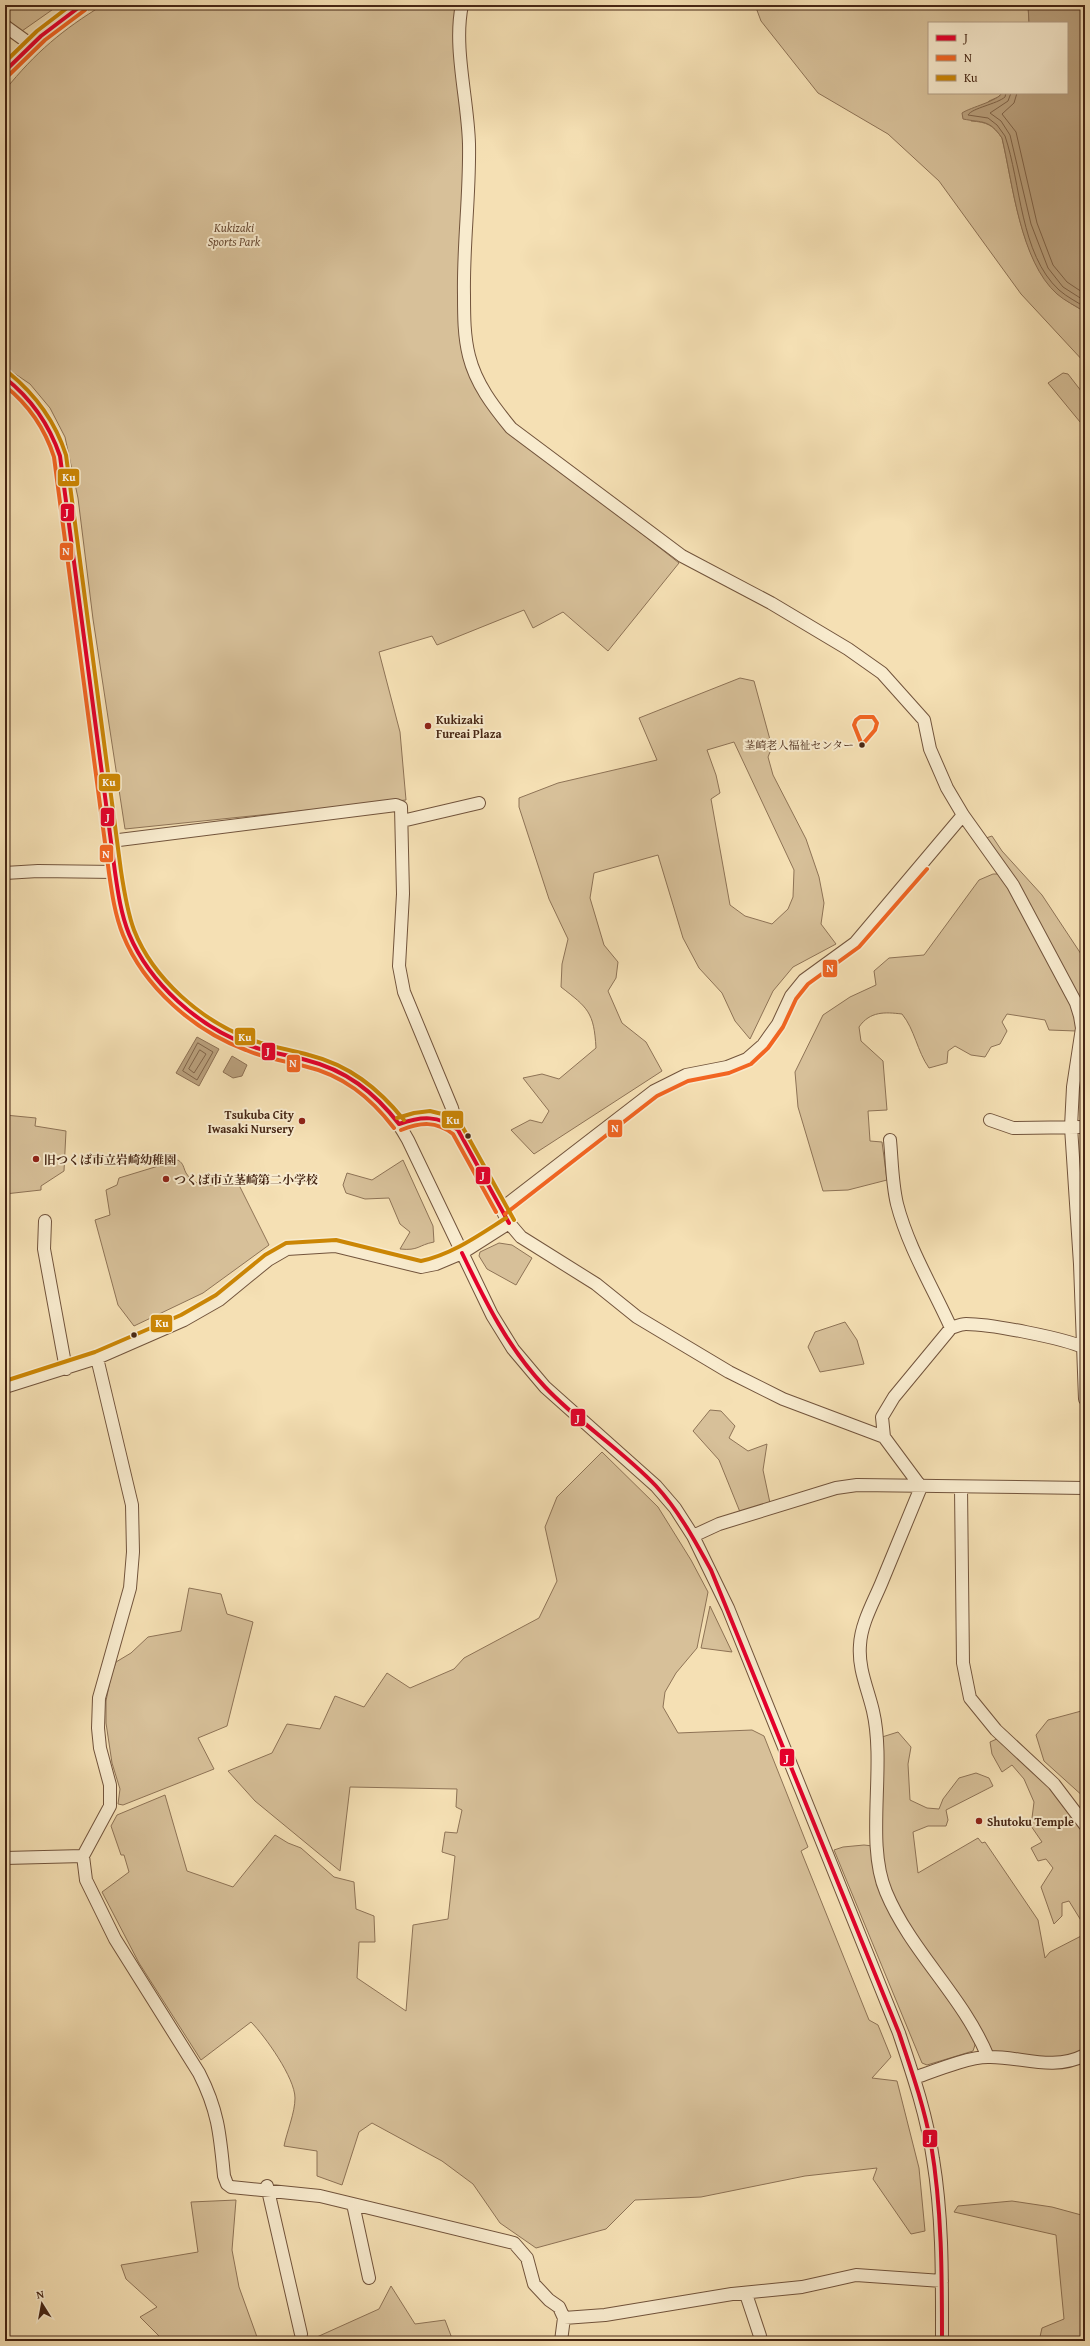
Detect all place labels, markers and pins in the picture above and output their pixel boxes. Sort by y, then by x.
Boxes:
place label: Kukizaki Fureai Plaza [436,711,502,742]
marker: Kukizaki Fureai Plaza [423,721,433,731]
place label: 茎崎老人福祉センター [744,737,854,753]
marker: 茎崎老人福祉センター [857,740,867,750]
place label: Tsukuba City Iwasaki Nursery [208,1106,295,1137]
marker: Tsukuba City Iwasaki Nursery [297,1116,307,1126]
unlabelled marker [463,1131,473,1141]
place label: 旧つくば市立岩崎幼稚園 [44,1151,176,1168]
marker: 旧つくば市立岩崎幼稚園 [31,1154,41,1164]
place label: つくば市立茎崎第二小学校 [174,1171,318,1188]
marker: つくば市立茎崎第二小学校 [161,1174,171,1184]
unlabelled marker [129,1330,139,1340]
place label: Shutoku Temple [987,1813,1074,1830]
marker: Shutoku Temple [974,1816,984,1826]

